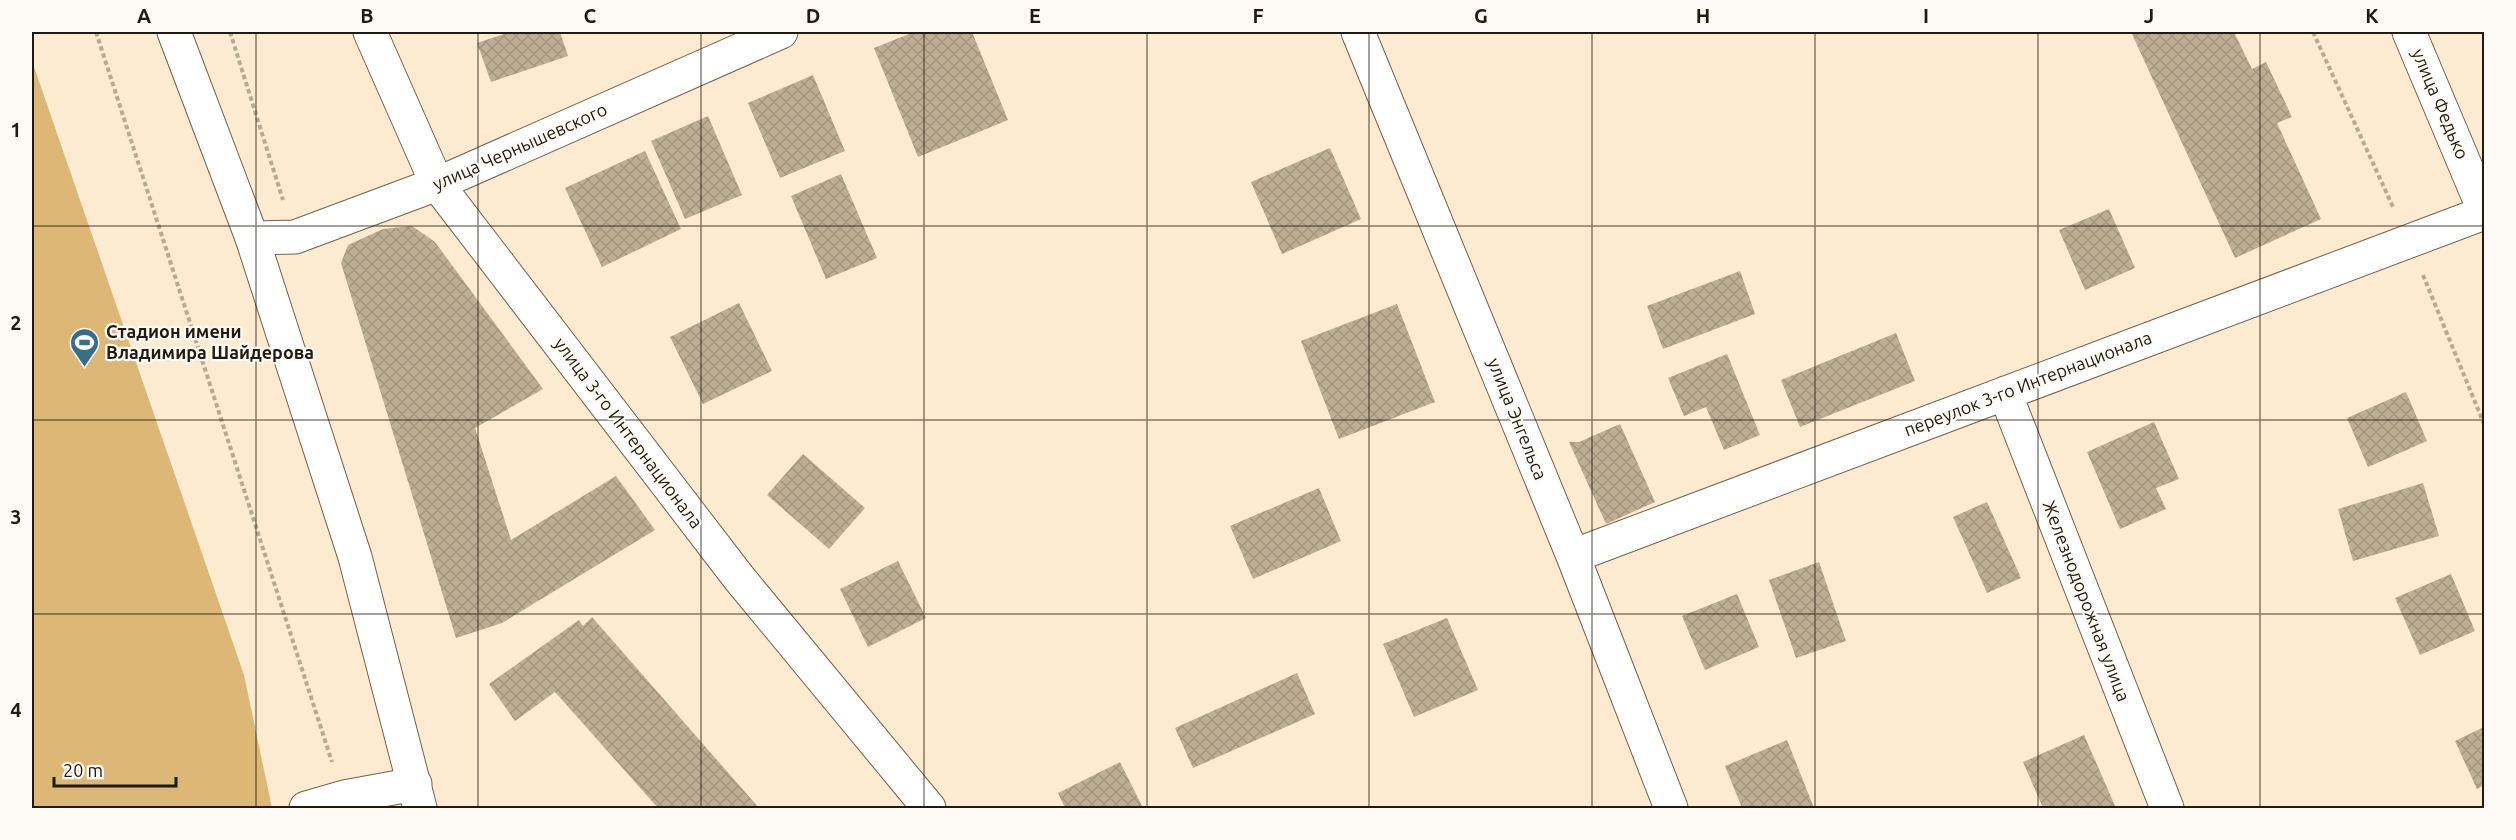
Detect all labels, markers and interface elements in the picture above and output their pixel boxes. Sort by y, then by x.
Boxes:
text: A [137,4,151,27]
text: B [360,4,374,27]
text: C [584,4,597,27]
text: D [806,4,820,27]
text: E [1029,4,1041,27]
text: F [1252,4,1264,27]
text: G [1474,4,1488,27]
text: H [1696,4,1710,27]
text: I [1923,4,1929,27]
text: J [2144,4,2154,27]
text: K [2365,4,2379,27]
street label: улица Федько [2409,45,2473,162]
street label: улица Чернышевского [429,99,610,194]
text: 1 [10,118,22,141]
text: 2 [10,311,22,334]
place label: Стадион имени Владимира Шайдерова [106,321,314,362]
sports icon: Стадион имени Владимира Шайдерова [69,326,101,368]
street label: переулок 3-го Интернационала [1901,326,2154,440]
street label: улица 3-го Интернационала [551,333,707,532]
street label: улица Энгельса [1484,355,1551,482]
street label: Железнодорожная улица [2039,497,2135,704]
text: 3 [10,505,22,528]
text: 4 [10,698,22,721]
scale bar [54,750,176,788]
text: 20 m [63,760,103,780]

